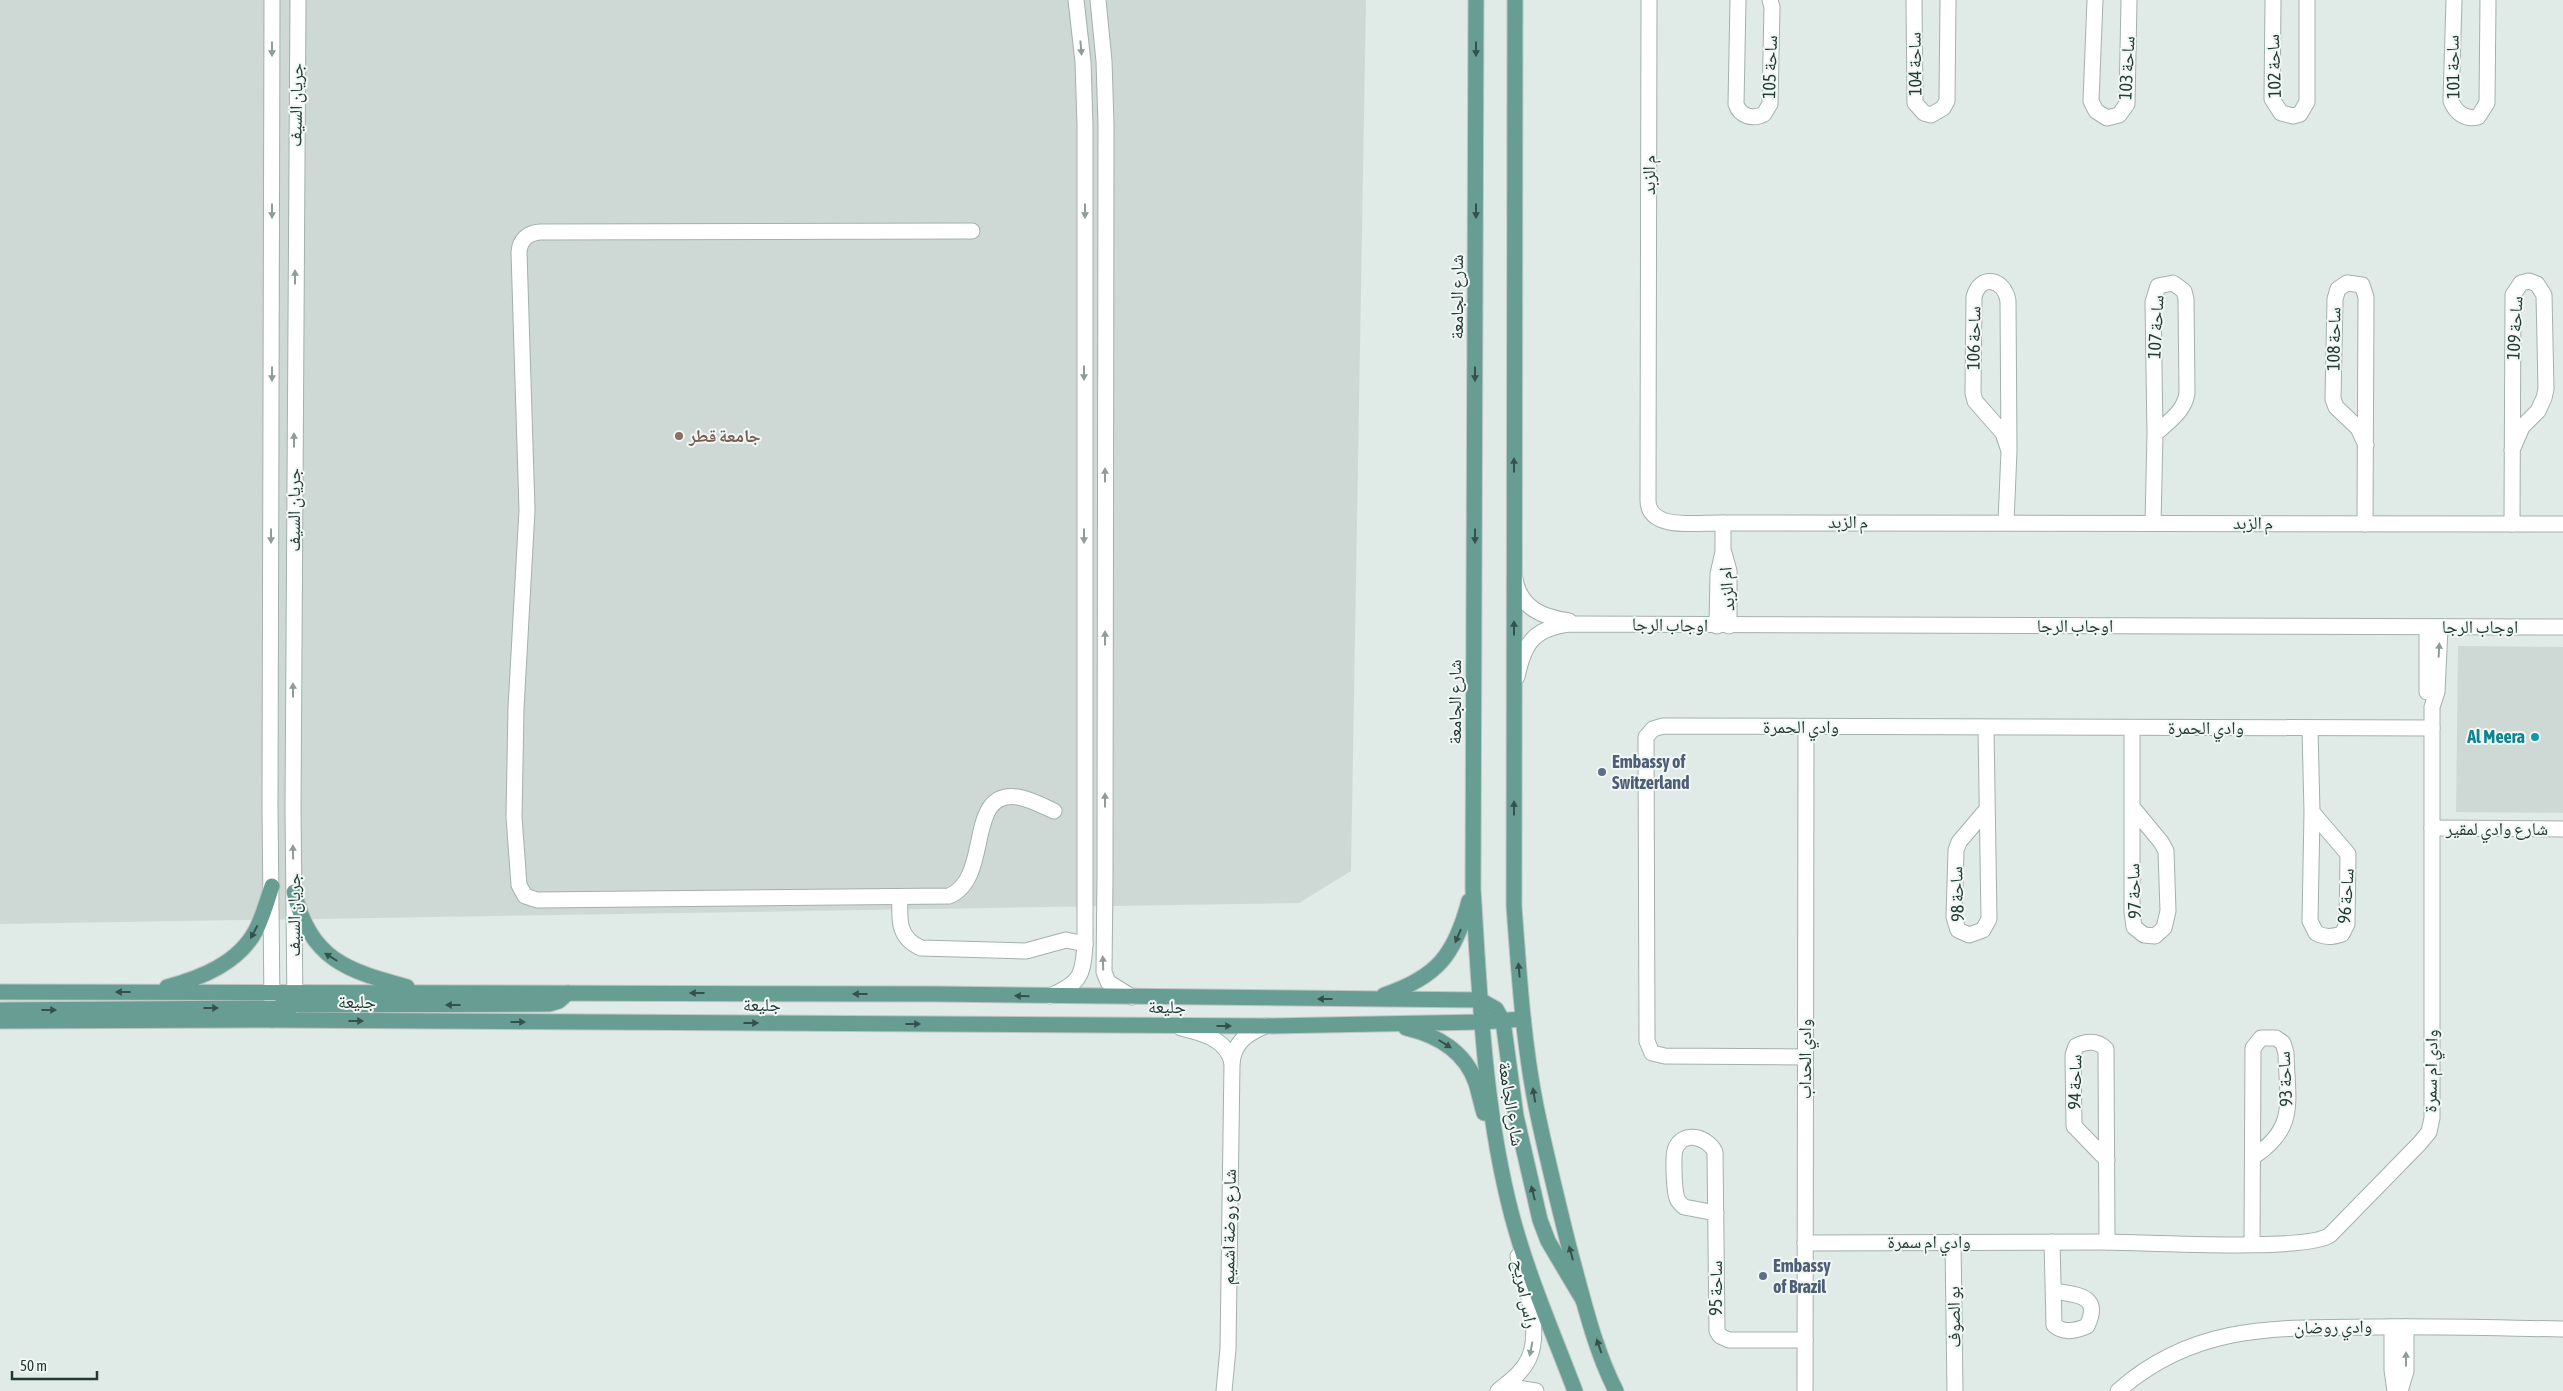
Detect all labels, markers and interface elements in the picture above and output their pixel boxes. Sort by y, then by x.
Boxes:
street label: ساحة 104 [1903,32,1926,96]
street label: ساحة 102 [2262,34,2285,98]
street label: ساحة 105 [1758,35,1781,99]
street label: ساحة 101 [2441,35,2464,99]
street label: ساحة 103 [2114,36,2139,100]
one-way arrow [268,41,276,57]
one-way arrow [1078,41,1086,57]
one-way arrow [1472,41,1480,57]
street label: جريان السيف [284,63,308,147]
street label: م الزبد [1638,155,1661,195]
one-way arrow [268,203,276,219]
one-way arrow [1081,203,1089,219]
one-way arrow [1472,203,1480,219]
street label: شارع الجامعة [1446,254,1468,340]
one-way arrow [291,269,299,285]
street label: ساحة 107 [2143,295,2168,359]
street label: ساحة 109 [2502,296,2527,360]
street label: ساحة 106 [1962,306,1985,370]
street label: ساحة 108 [2322,307,2345,371]
one-way arrow [268,366,276,382]
one-way arrow [1080,366,1088,382]
one-way arrow [1471,366,1479,382]
place label: جامعة قطر [688,425,761,446]
marker: جامعة قطر [673,430,685,442]
one-way arrow [290,432,298,448]
one-way arrow [1510,457,1518,473]
one-way arrow [1101,467,1109,483]
street label: جريان السيف [283,468,305,552]
street label: م الزبد [1828,511,1868,534]
street label: م الزبد [2233,512,2273,535]
one-way arrow [267,528,275,544]
one-way arrow [1080,528,1088,544]
one-way arrow [1471,528,1479,544]
street label: ام الزبد [1714,566,1741,612]
street label: اوجاب الرجا [1632,613,1708,636]
street label: اوجاب الرجا [2037,615,2113,637]
street label: اوجاب الرجا [2442,616,2518,638]
one-way arrow [1510,619,1518,635]
one-way arrow [1101,629,1109,645]
one-way arrow [2435,642,2443,658]
street label: شارع الجامعة [1444,659,1466,745]
one-way arrow [289,682,297,698]
street label: وادي الحمرة [1763,716,1839,742]
street label: وادي الحمرة [2168,717,2244,743]
place label: Al Meera [2466,726,2525,747]
marker: Al Meera [2529,731,2541,743]
place label: Embassy of Switzerland [1612,751,1690,793]
marker: Embassy of Switzerland [1596,766,1608,778]
one-way arrow [1101,792,1109,808]
one-way arrow [1510,799,1518,815]
street label: شارع وادي لمقير [2445,818,2548,844]
one-way arrow [289,844,297,860]
street label: ساحة 97 [2122,863,2145,919]
street label: ساحة 98 [1945,866,1968,922]
street label: ساحة 96 [2333,868,2358,924]
street label: جريان السيف [283,873,305,957]
one-way arrow [250,925,259,938]
one-way arrow [1454,928,1462,943]
one-way arrow [325,952,338,961]
one-way arrow [1099,954,1107,970]
one-way arrow [1515,962,1523,978]
one-way arrow [115,988,131,996]
one-way arrow [689,989,705,997]
one-way arrow [852,990,868,998]
street label: جليعة [338,991,376,1012]
one-way arrow [1014,992,1030,1000]
street label: جليعة [743,994,781,1015]
one-way arrow [1317,995,1333,1003]
street label: جليعة [1148,996,1186,1017]
one-way arrow [445,1001,461,1009]
one-way arrow [203,1004,219,1012]
one-way arrow [41,1005,57,1013]
one-way arrow [348,1017,364,1025]
one-way arrow [510,1018,526,1026]
one-way arrow [743,1019,759,1027]
street label: وادي الحداب [1794,1019,1820,1099]
one-way arrow [905,1020,921,1028]
one-way arrow [1216,1022,1232,1030]
street label: وادي ام سمرة [2419,1029,2446,1113]
one-way arrow [1438,1040,1451,1049]
street label: ساحة 93 [2273,1051,2296,1107]
street label: ساحة 94 [2064,1054,2085,1110]
street label: شارع الجامعة [1493,1060,1529,1148]
one-way arrow [1530,1086,1538,1102]
street label: شارع روضة اشميم [1217,1169,1242,1285]
one-way arrow [1529,1186,1537,1201]
street label: وادي ام سمرة [1887,1231,1971,1257]
one-way arrow [1567,1245,1575,1260]
place label: Embassy of Brazil [1773,1255,1831,1297]
street label: راس امريح [1507,1258,1542,1331]
street label: ساحة 95 [1705,1260,1726,1316]
marker: Embassy of Brazil [1757,1270,1769,1282]
street label: بو الصوف [1942,1286,1965,1348]
street label: وادي روضان [2294,1315,2372,1342]
one-way arrow [1594,1338,1602,1353]
one-way arrow [1527,1341,1535,1357]
scale bar [12,1348,98,1380]
one-way arrow [2402,1351,2410,1367]
text: 50 m [20,1357,47,1374]

